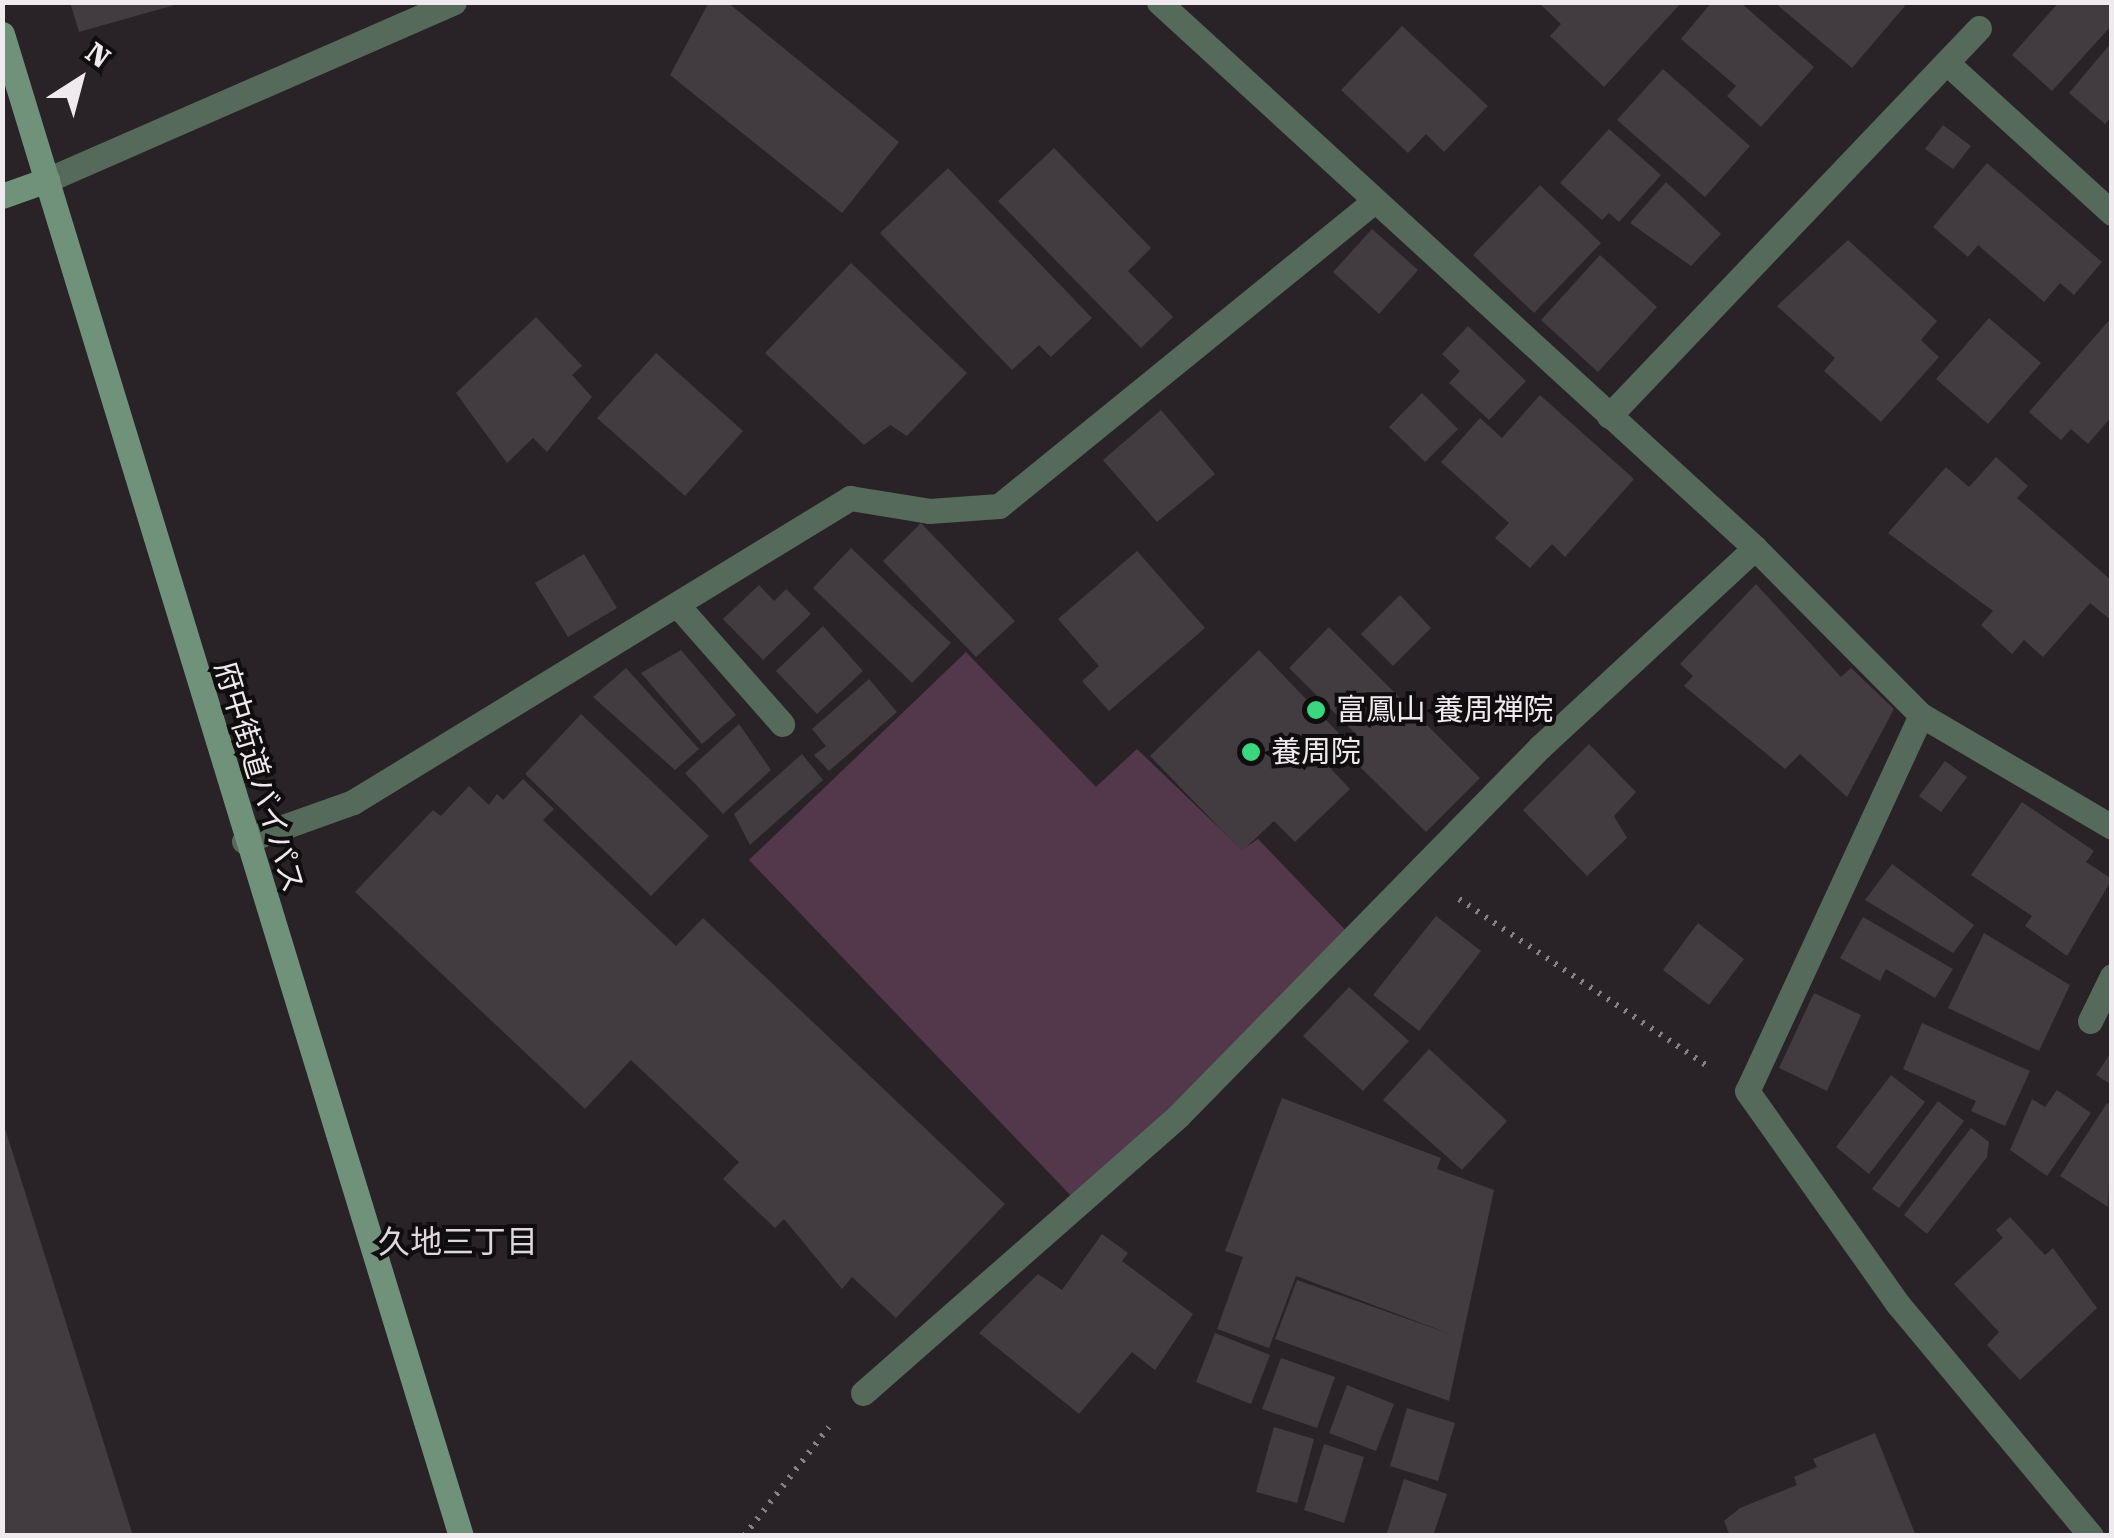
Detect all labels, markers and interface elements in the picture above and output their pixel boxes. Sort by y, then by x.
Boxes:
north arrow [30,30,130,130]
text: N [80,36,116,75]
street label: 府中街道バイパス [207,657,311,897]
place label: 富鳳山 養周禅院 [1336,692,1554,728]
marker: 富鳳山 養周禅院 [1305,699,1327,721]
place label: 養周院 [1271,734,1361,770]
marker: 養周院 [1240,741,1262,763]
district label: 久地三丁目 [378,1223,538,1261]

